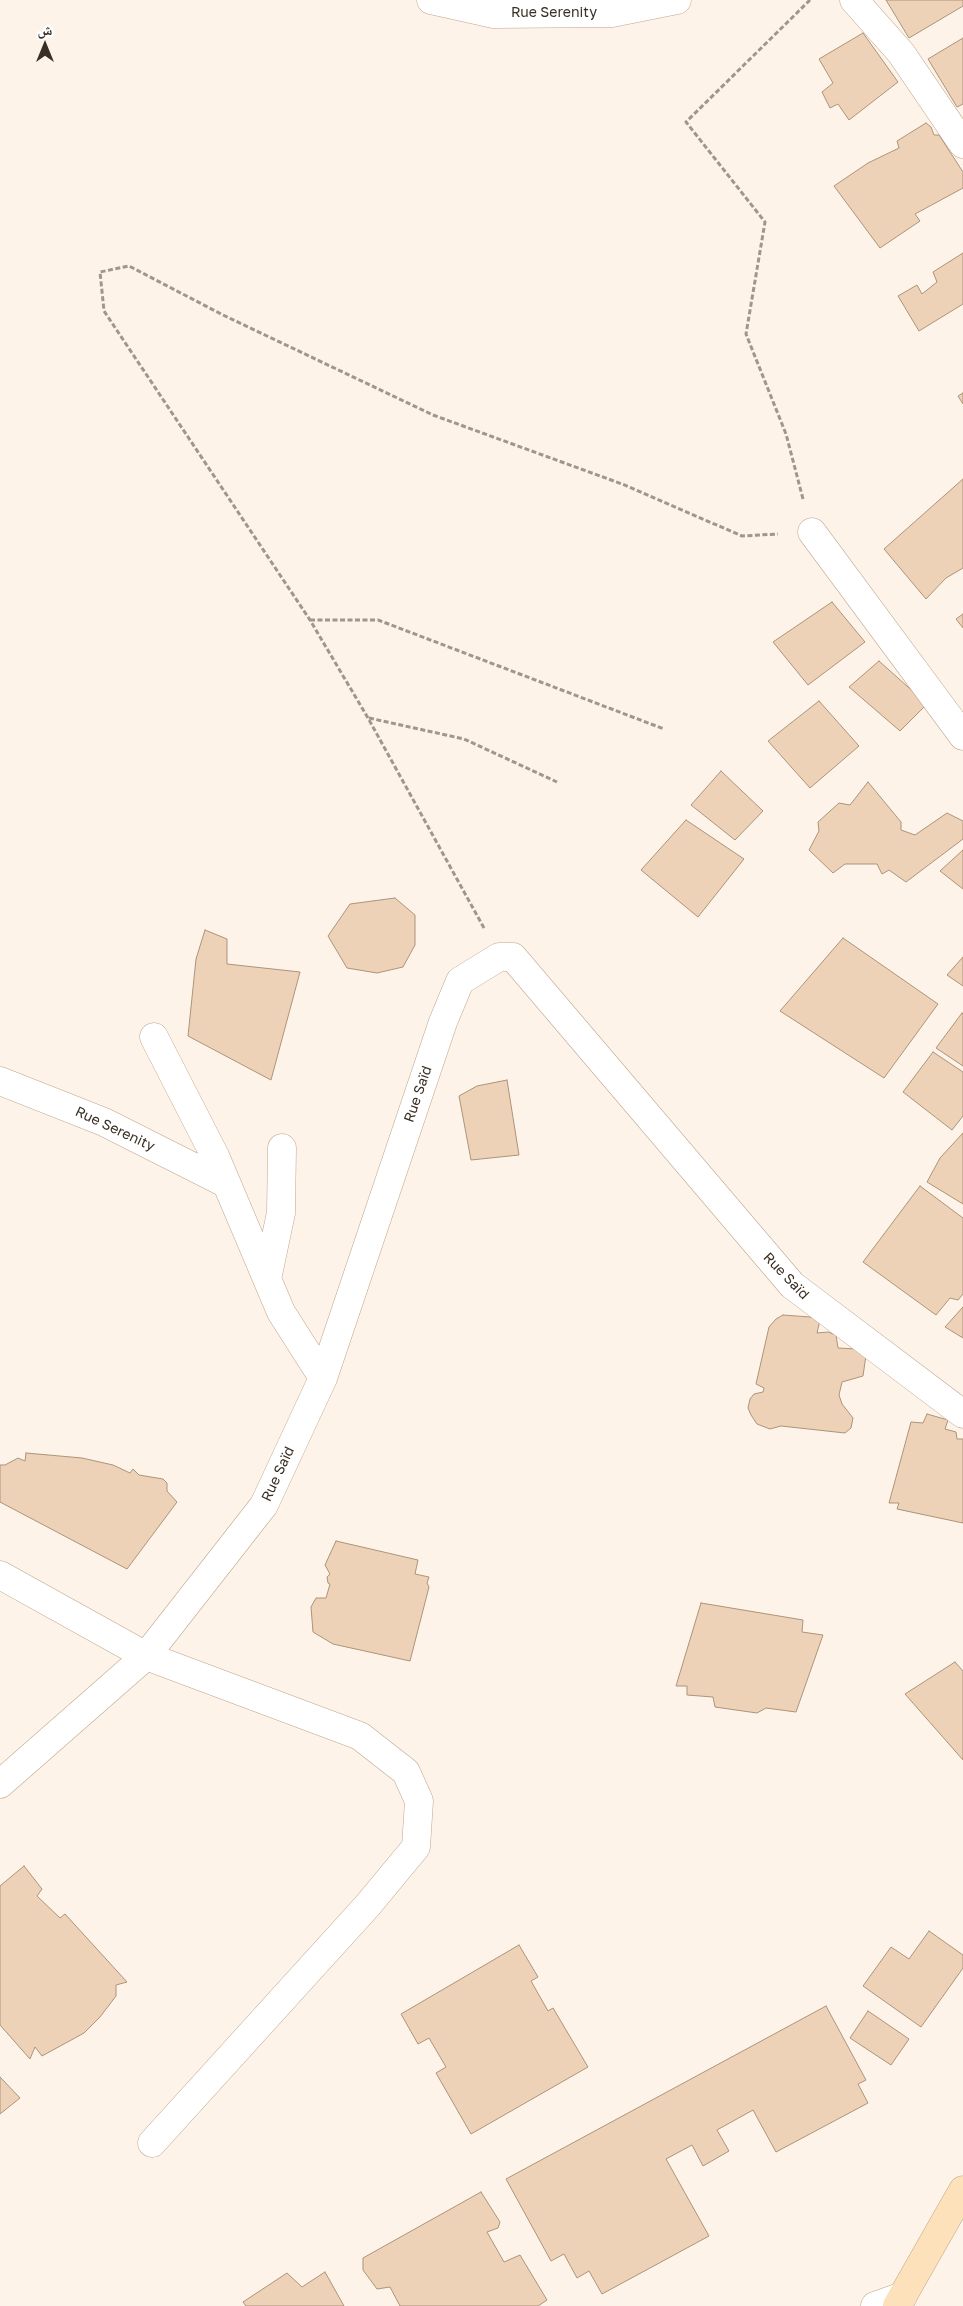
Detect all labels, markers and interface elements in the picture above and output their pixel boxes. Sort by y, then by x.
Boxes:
street label: Rue Serenity [511,5,597,21]
north arrow [20,20,70,70]
text: ش [38,21,52,38]
street label: Rue Saïd [401,1064,435,1124]
street label: Rue Serenity [73,1103,157,1155]
street label: Rue Saïd [760,1249,812,1303]
street label: Rue Saïd [258,1444,298,1504]

